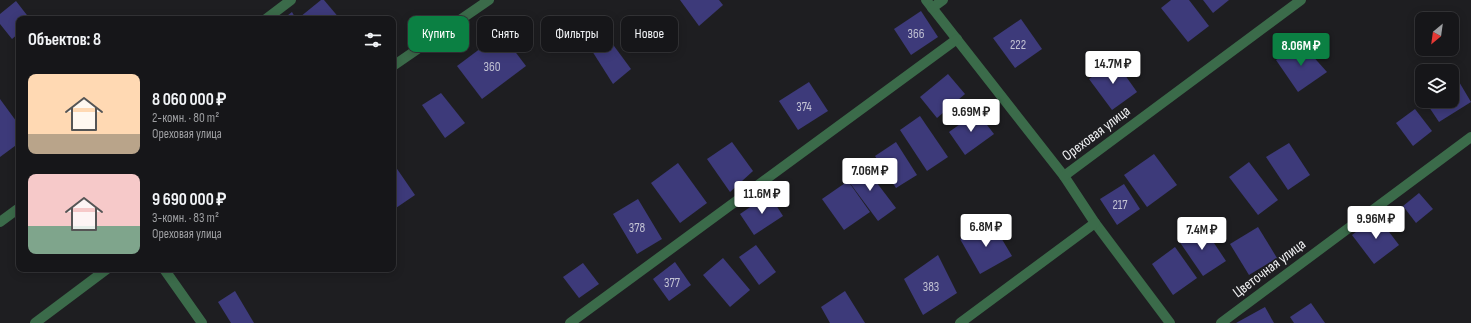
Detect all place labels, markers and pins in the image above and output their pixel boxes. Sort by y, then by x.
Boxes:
pin: 8.06M ₽ [1264,33,1338,67]
pin: 14.7M ₽ [1076,51,1150,85]
pin: 9.69M ₽ [934,99,1008,133]
pin: 7.06M ₽ [833,158,907,192]
pin: 11.6M ₽ [725,181,799,215]
pin: 9.96M ₽ [1339,206,1413,240]
pin: 6.8M ₽ [953,214,1019,248]
pin: 7.4M ₽ [1169,217,1235,251]

